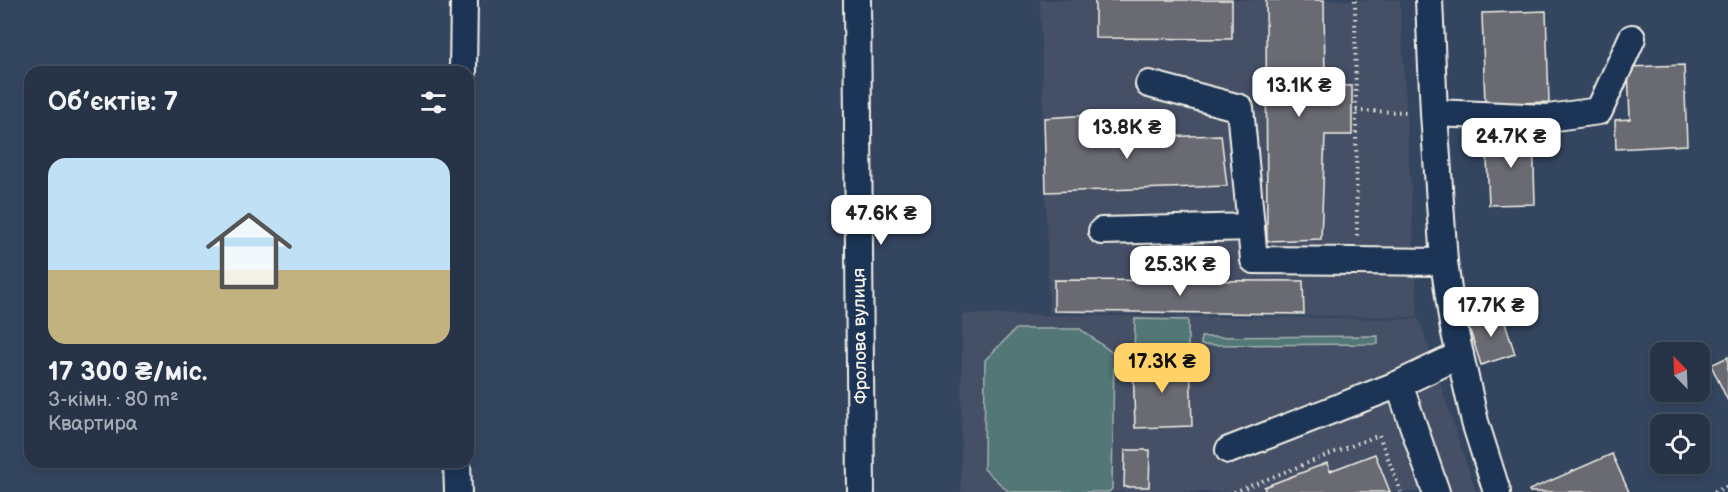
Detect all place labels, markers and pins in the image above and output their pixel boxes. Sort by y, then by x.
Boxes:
pin: 13.1K ₴ [1244,67,1354,118]
pin: 13.8K ₴ [1072,109,1182,160]
pin: 24.7K ₴ [1456,118,1566,169]
pin: 47.6K ₴ [826,195,936,246]
pin: 25.3K ₴ [1125,246,1235,297]
pin: 17.7K ₴ [1436,287,1546,338]
pin: 17.3K ₴ [1107,343,1217,394]

